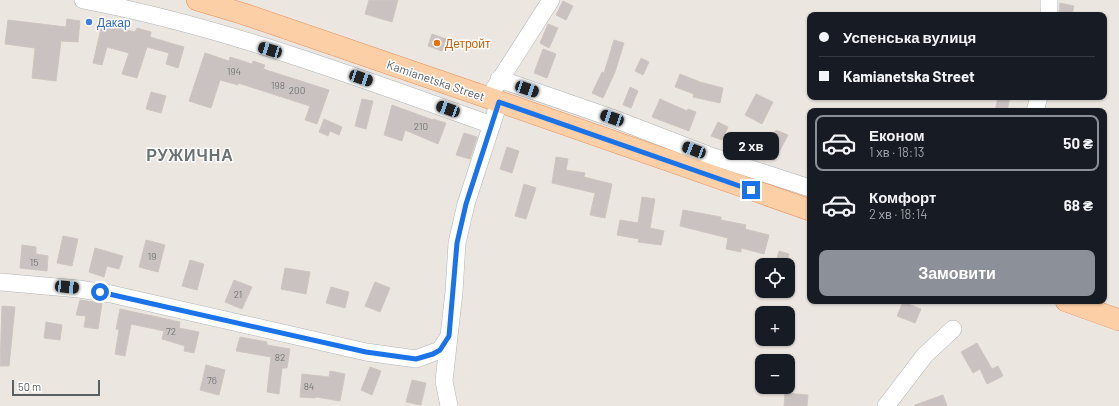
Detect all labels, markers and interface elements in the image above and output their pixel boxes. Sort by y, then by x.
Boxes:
place label: Дакар [97,15,131,30]
marker: Дакар [84,17,94,27]
text: Успенська вулиця [843,28,976,46]
place label: Детройт [445,36,491,51]
marker: Детройт [432,38,442,48]
car [257,41,283,59]
street label: Kamianetska Street [385,57,487,103]
house number: 194 [227,65,241,77]
text: Kamianetska Street [843,67,975,85]
car [348,68,374,88]
house number: 198 [271,79,285,91]
car [514,79,540,99]
house number: 200 [289,84,305,96]
car [435,99,461,119]
car [599,108,625,128]
house number: 210 [414,120,428,132]
icon: car [821,125,857,161]
text: Економ [869,126,925,144]
callout: 2 хв [723,132,779,160]
text: 50 ₴ [1063,134,1093,152]
text: 2 хв [738,138,764,154]
car [681,140,707,160]
text: 1 хв · 18:13 [869,144,924,160]
district label: РУЖИЧНА [146,145,234,164]
route end [742,181,760,199]
icon: car [821,187,857,223]
text: Комфорт [869,188,936,206]
text: 68 ₴ [1064,196,1093,214]
text: 2 хв · 18:14 [869,206,927,222]
house number: 19 [148,250,156,262]
button: Замовити [819,250,1095,296]
house number: 15 [30,256,38,268]
map controls [755,258,795,394]
button: locate [755,258,795,298]
car [54,280,80,294]
route start [91,283,109,301]
house number: 21 [234,288,242,300]
button: + [755,306,795,346]
house number: 72 [166,325,176,337]
house number: 82 [275,351,285,363]
button: − [755,354,795,394]
house number: 76 [207,374,217,386]
scale bar [12,378,100,397]
text: 50 m [18,380,41,393]
house number: 84 [304,380,314,392]

